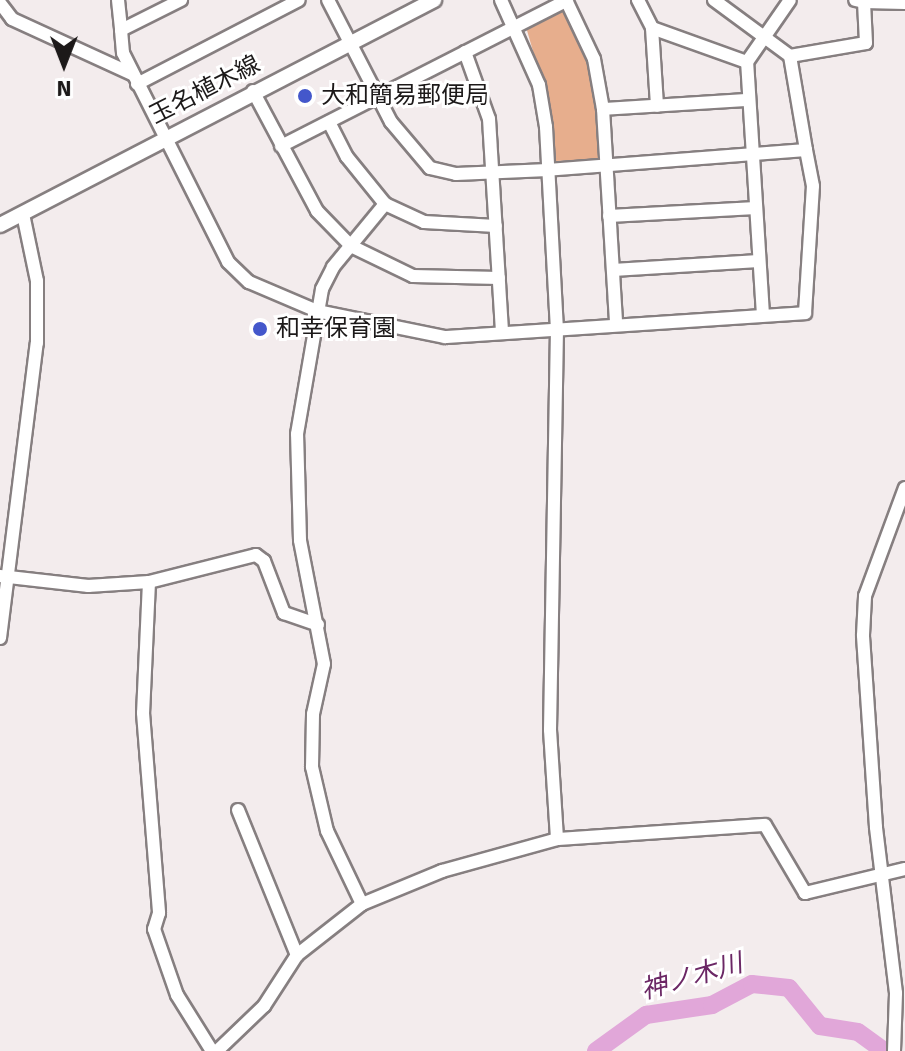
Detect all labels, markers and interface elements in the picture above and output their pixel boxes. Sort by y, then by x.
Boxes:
north arrow [24,24,104,104]
street label: 玉名植木線 [145,50,265,130]
text: N [56,75,72,102]
place label: 大和簡易郵便局 [321,82,489,110]
marker: 大和簡易郵便局 [296,87,314,105]
place label: 和幸保育園 [276,315,396,343]
marker: 和幸保育園 [251,320,269,338]
water label: 神ノ木川 [638,949,746,1007]

